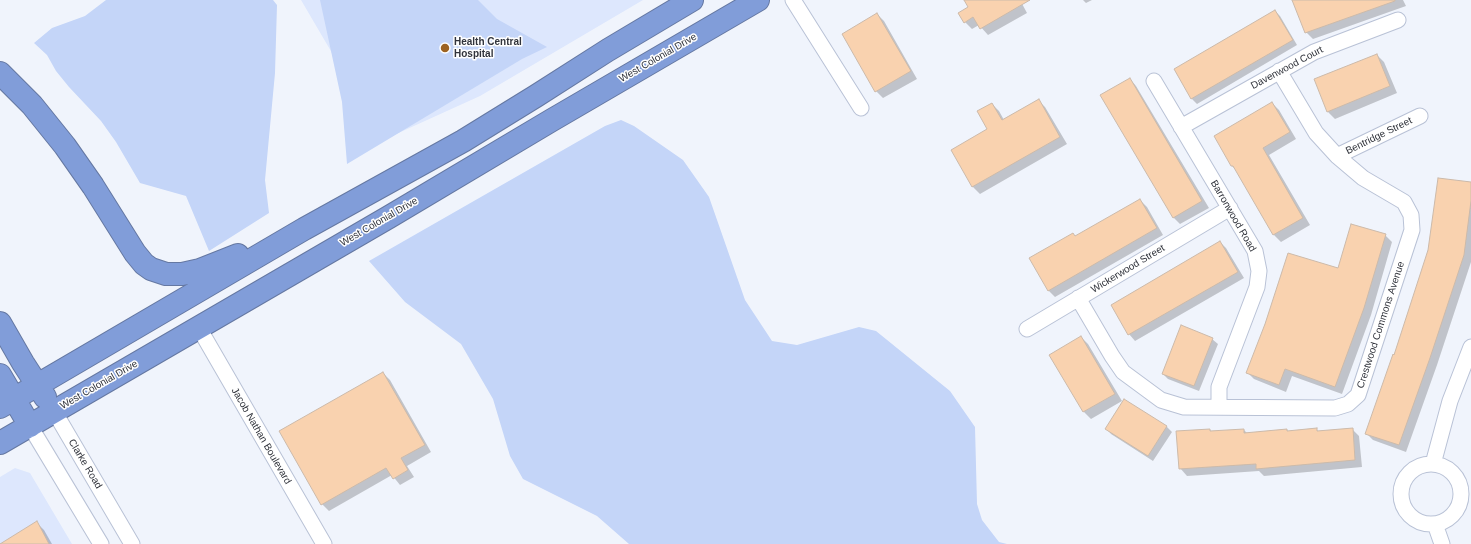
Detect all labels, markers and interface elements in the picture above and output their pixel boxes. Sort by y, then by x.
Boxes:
street label: West Colonial Drive [617,31,699,85]
place label: Health Central Hospital [454,36,522,60]
marker: Health Central Hospital [439,42,451,54]
street label: Davenwood Court [1249,44,1325,92]
street label: Bentridge Street [1344,115,1414,157]
street label: Barronwood Road [1208,178,1258,254]
street label: West Colonial Drive [338,195,420,249]
street label: Wickerwood Street [1089,242,1167,296]
street label: Crestwood Commons Avenue [1355,260,1407,390]
street label: West Colonial Drive [58,358,140,412]
street label: Jacob Nathan Boulevard [228,386,294,486]
street label: Clarke Road [66,437,104,491]

